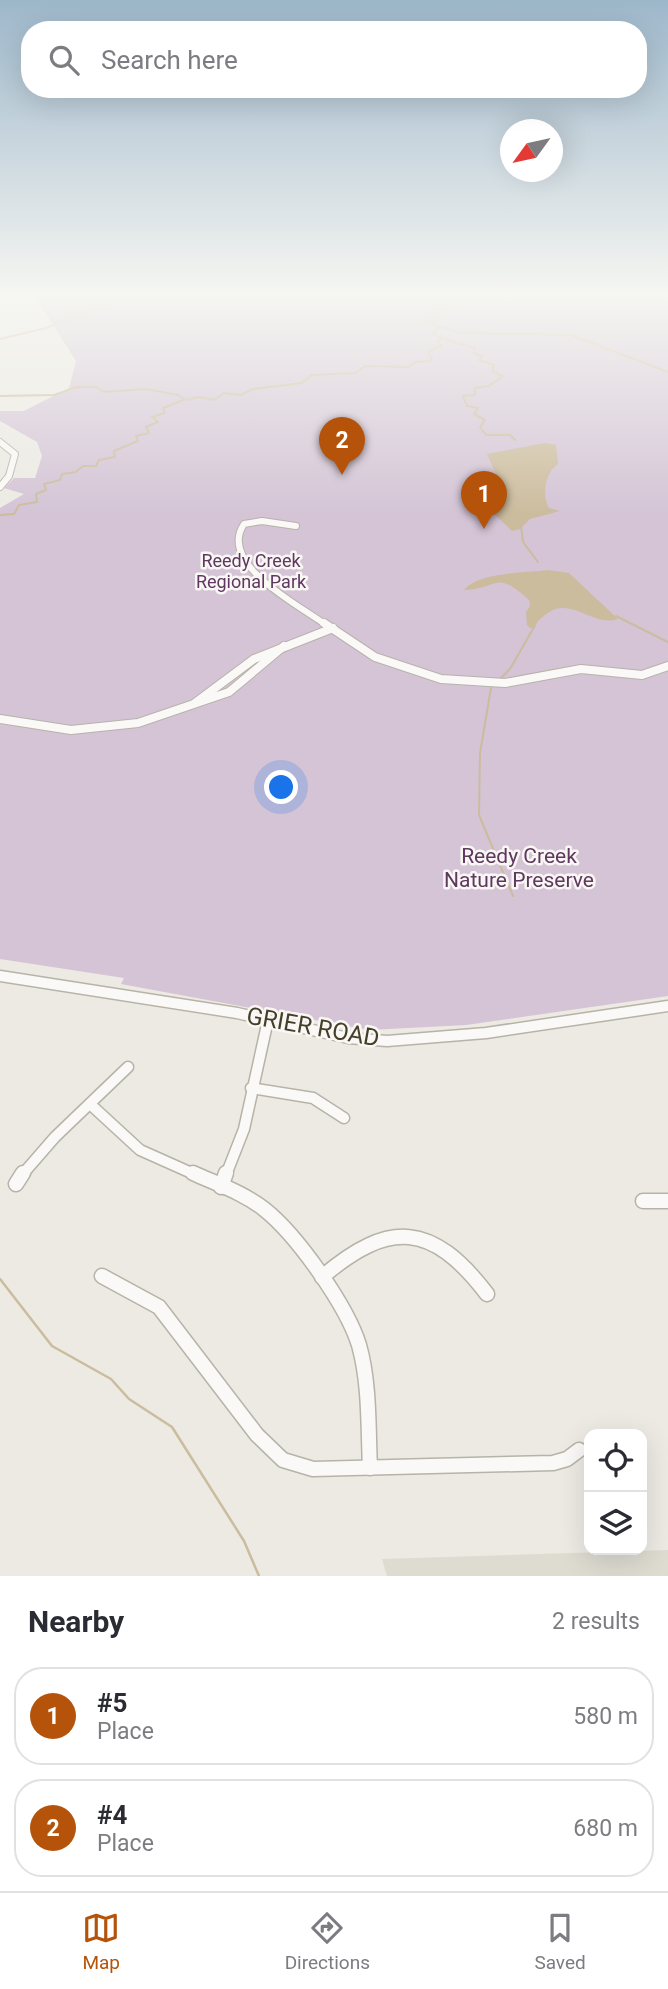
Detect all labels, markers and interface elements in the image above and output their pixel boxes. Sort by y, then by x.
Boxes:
search box [21,21,647,98]
icon: search [45,41,83,79]
text: Search here [101,45,238,75]
north arrow [500,119,563,182]
pin: 2 [319,417,365,475]
pin: 1 [461,471,507,529]
park label: Reedy Creek Regional Park [196,550,307,592]
your location [264,770,298,804]
park label: Reedy Creek Nature Preserve [444,844,594,892]
street label: GRIER ROAD [244,1002,382,1052]
map controls [584,1429,647,1555]
button: locate [584,1429,647,1492]
button: layers [584,1492,647,1555]
text: Nearby [28,1604,124,1639]
text: 2 results [552,1608,640,1635]
text: #5 [97,1688,127,1718]
text: 1 [46,1703,60,1730]
text: 580 m [573,1703,638,1730]
text: Place [97,1718,154,1745]
text: #4 [97,1800,127,1830]
text: 2 [46,1815,60,1842]
text: 680 m [573,1815,638,1842]
text: Place [97,1830,154,1857]
tab: Map [82,1909,120,1974]
tab: Directions [285,1909,370,1974]
tab: Saved [534,1909,586,1974]

